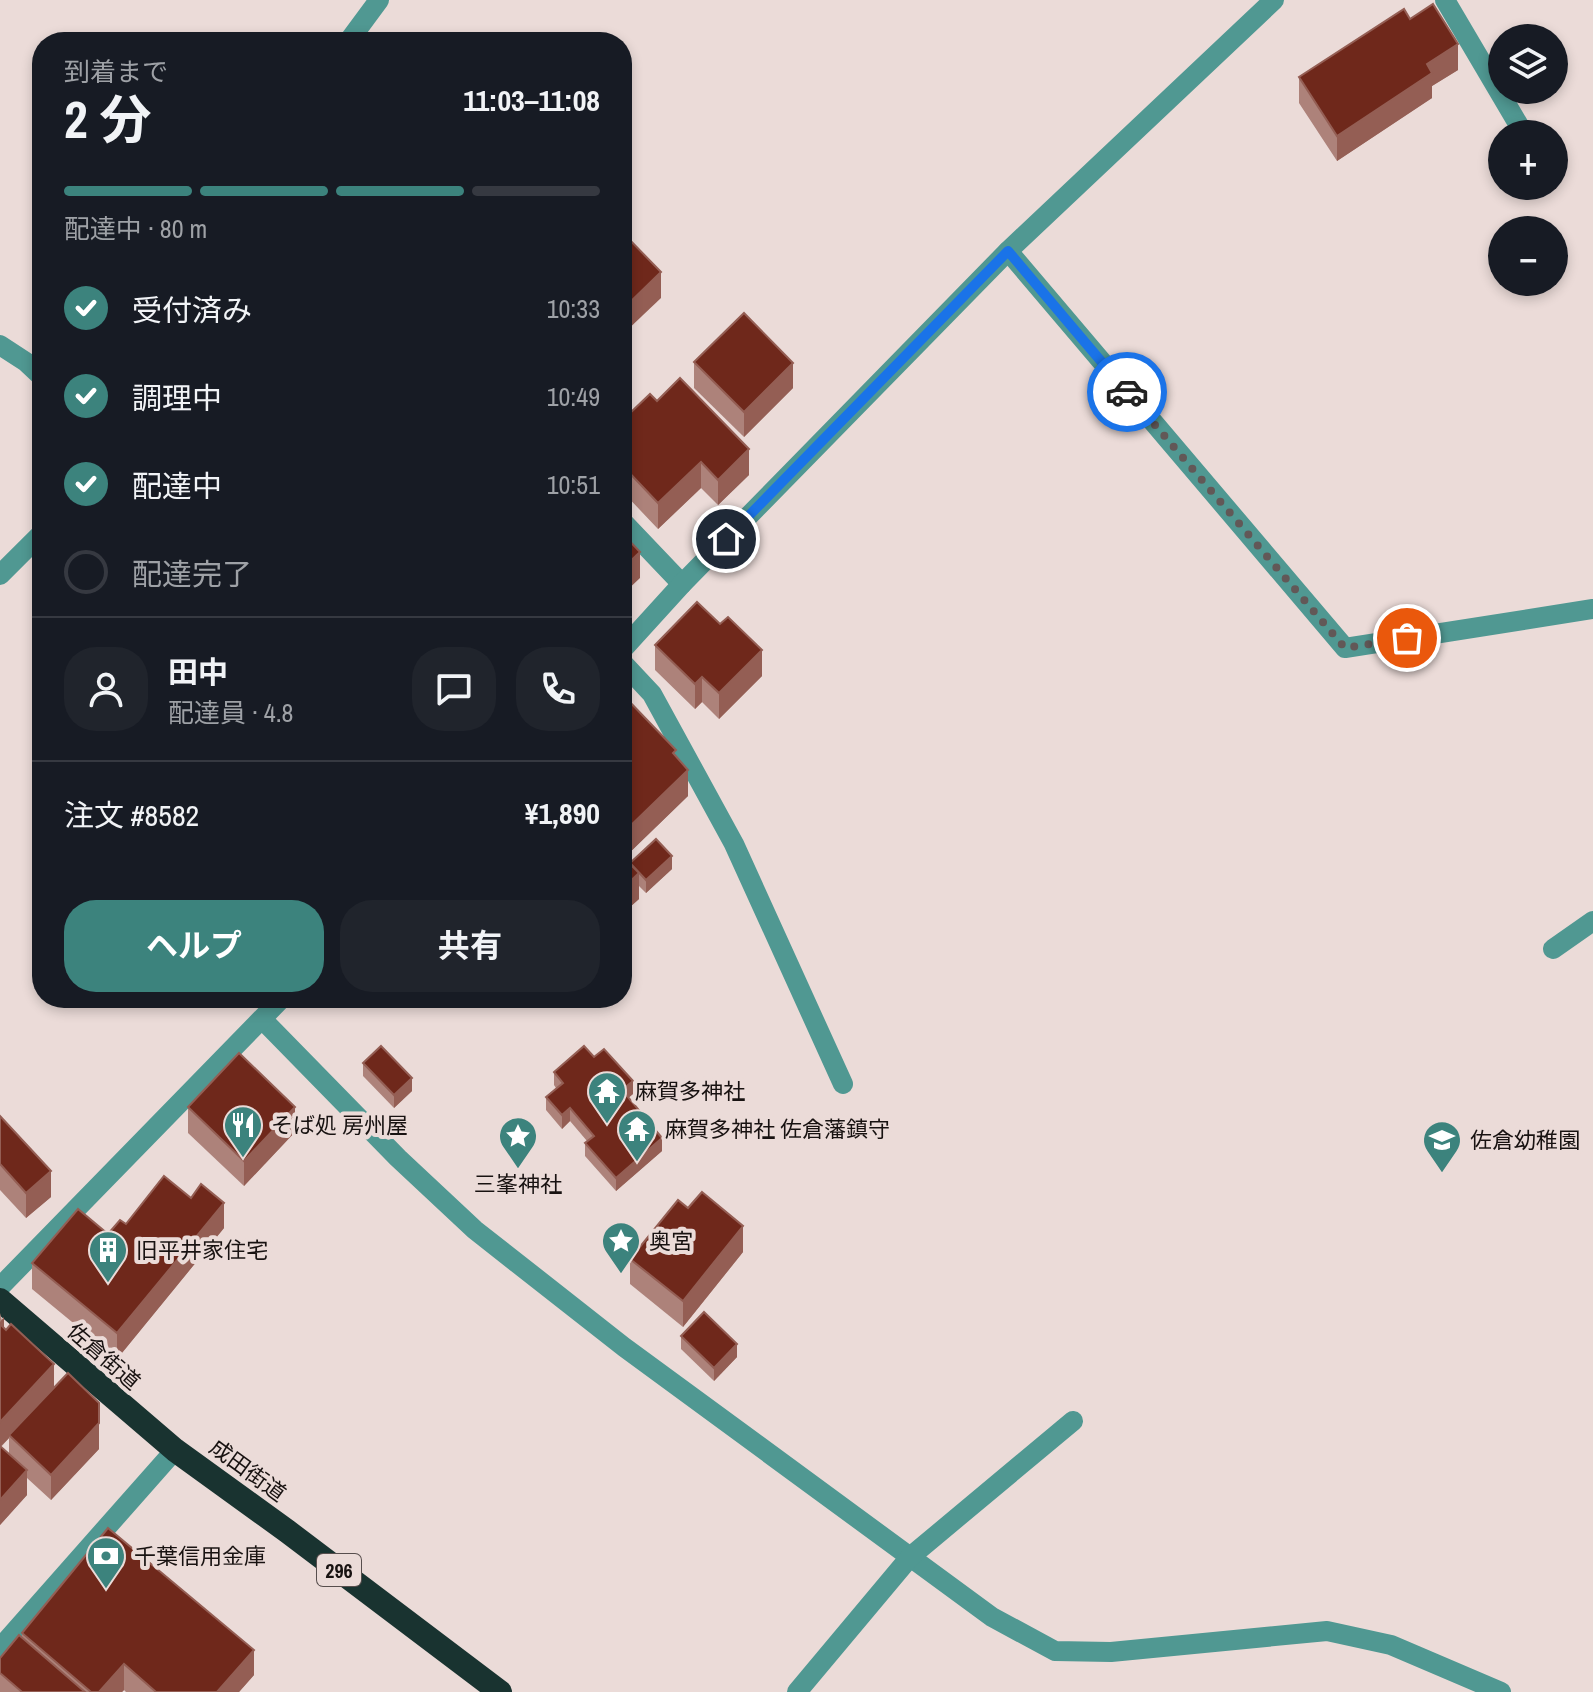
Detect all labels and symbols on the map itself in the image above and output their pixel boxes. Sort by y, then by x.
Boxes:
courier [1087,352,1167,432]
pin [692,505,760,573]
pin [1373,604,1441,672]
temple icon: 麻賀多神社 [586,1070,628,1125]
place label: 麻賀多神社 [635,1076,745,1106]
restaurant icon: そば処 房州屋 [222,1104,264,1159]
temple icon: 麻賀多神社 佐倉藩鎮守 [616,1108,658,1163]
place label: そば処 房州屋 [271,1110,408,1140]
place label: 麻賀多神社 佐倉藩鎮守 [665,1114,890,1144]
place icon: 三峯神社 [497,1115,539,1170]
school or university icon: 佐倉幼稚園 [1421,1119,1463,1174]
place label: 佐倉幼稚園 [1470,1125,1580,1155]
place label: 三峯神社 [474,1169,562,1199]
place icon: 奥宮 [600,1220,642,1275]
place label: 奥宮 [649,1226,693,1256]
building icon: 旧平井家住宅 [87,1229,129,1284]
place label: 旧平井家住宅 [136,1235,268,1265]
street label: 佐倉街道 [61,1316,147,1396]
street label: 成田街道 [204,1432,292,1508]
bank icon: 千葉信用金庫 [85,1535,127,1590]
place label: 千葉信用金庫 [134,1541,266,1571]
road number: 296 [317,1554,361,1586]

